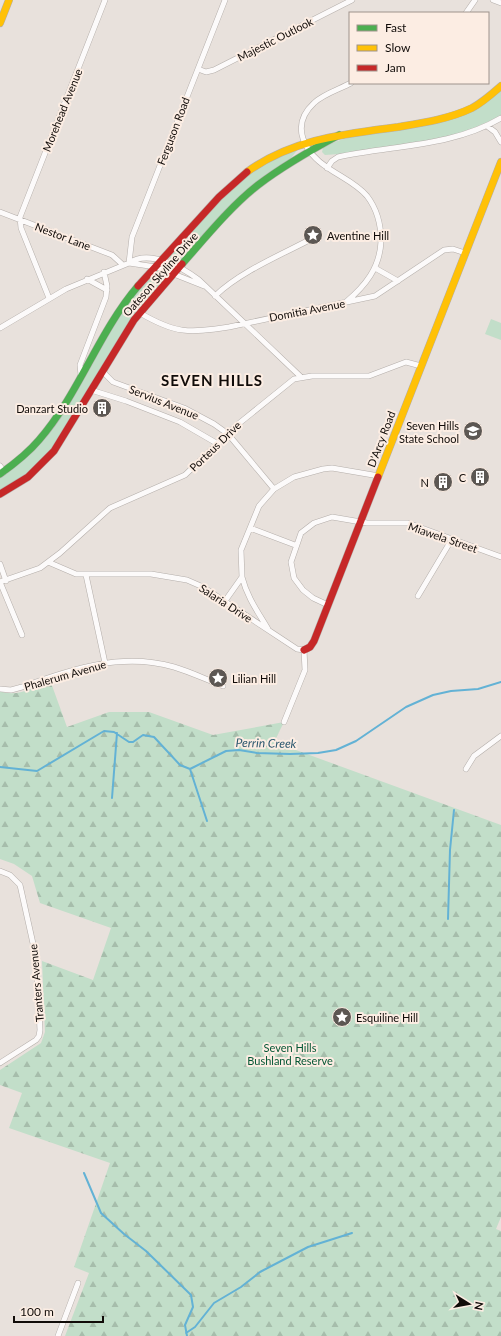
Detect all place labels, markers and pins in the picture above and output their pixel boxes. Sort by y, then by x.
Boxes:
place icon: Aventine Hill [302,224,324,246]
place label: Aventine Hill [327,229,389,242]
building icon: Danzart Studio [91,397,113,419]
place label: Danzart Studio [16,402,88,415]
place label: Seven Hills State School [399,419,459,445]
school or university icon: Seven Hills State School [462,420,484,442]
building icon: C [469,466,491,488]
building icon: N [432,471,454,493]
place label: C [459,471,467,484]
place label: N [421,476,429,489]
place icon: Lilian Hill [207,667,229,689]
place label: Lilian Hill [232,672,276,685]
place icon: Esquiline Hill [331,1006,353,1028]
place label: Esquiline Hill [356,1011,418,1024]

